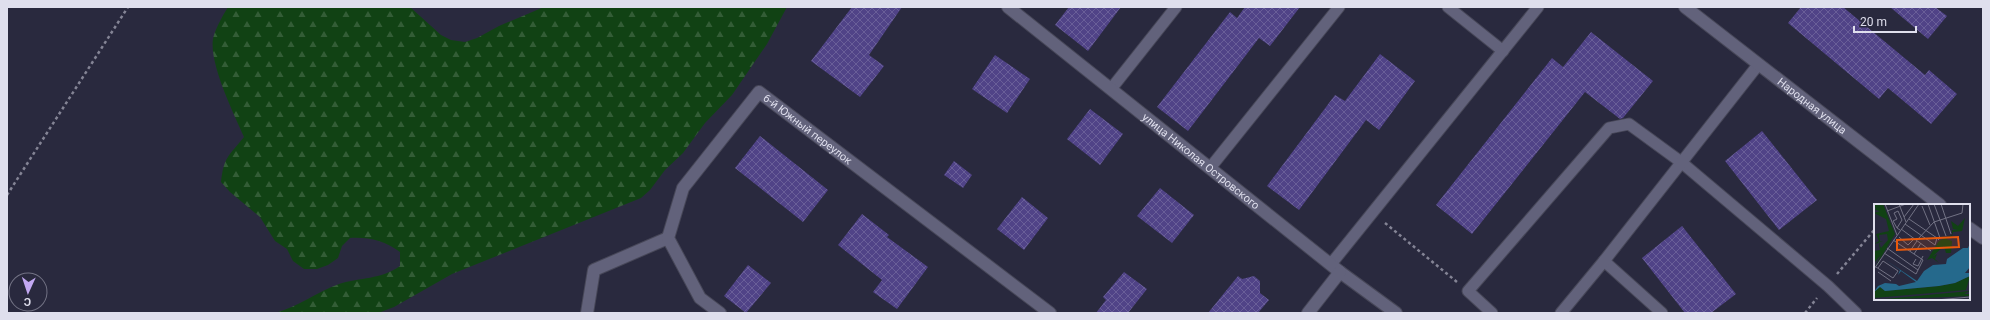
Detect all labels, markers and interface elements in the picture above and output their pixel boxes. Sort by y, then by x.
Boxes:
scale bar [1854,8,1916,34]
text: 20 m [1860,15,1887,29]
street label: Народная улица [1775,75,1849,137]
street label: 6-й Южный переулок [760,92,855,167]
street label: улица Николая Островского [1139,111,1262,212]
inset map [1874,204,1970,300]
north arrow [8,272,48,312]
text: С [24,295,31,308]

